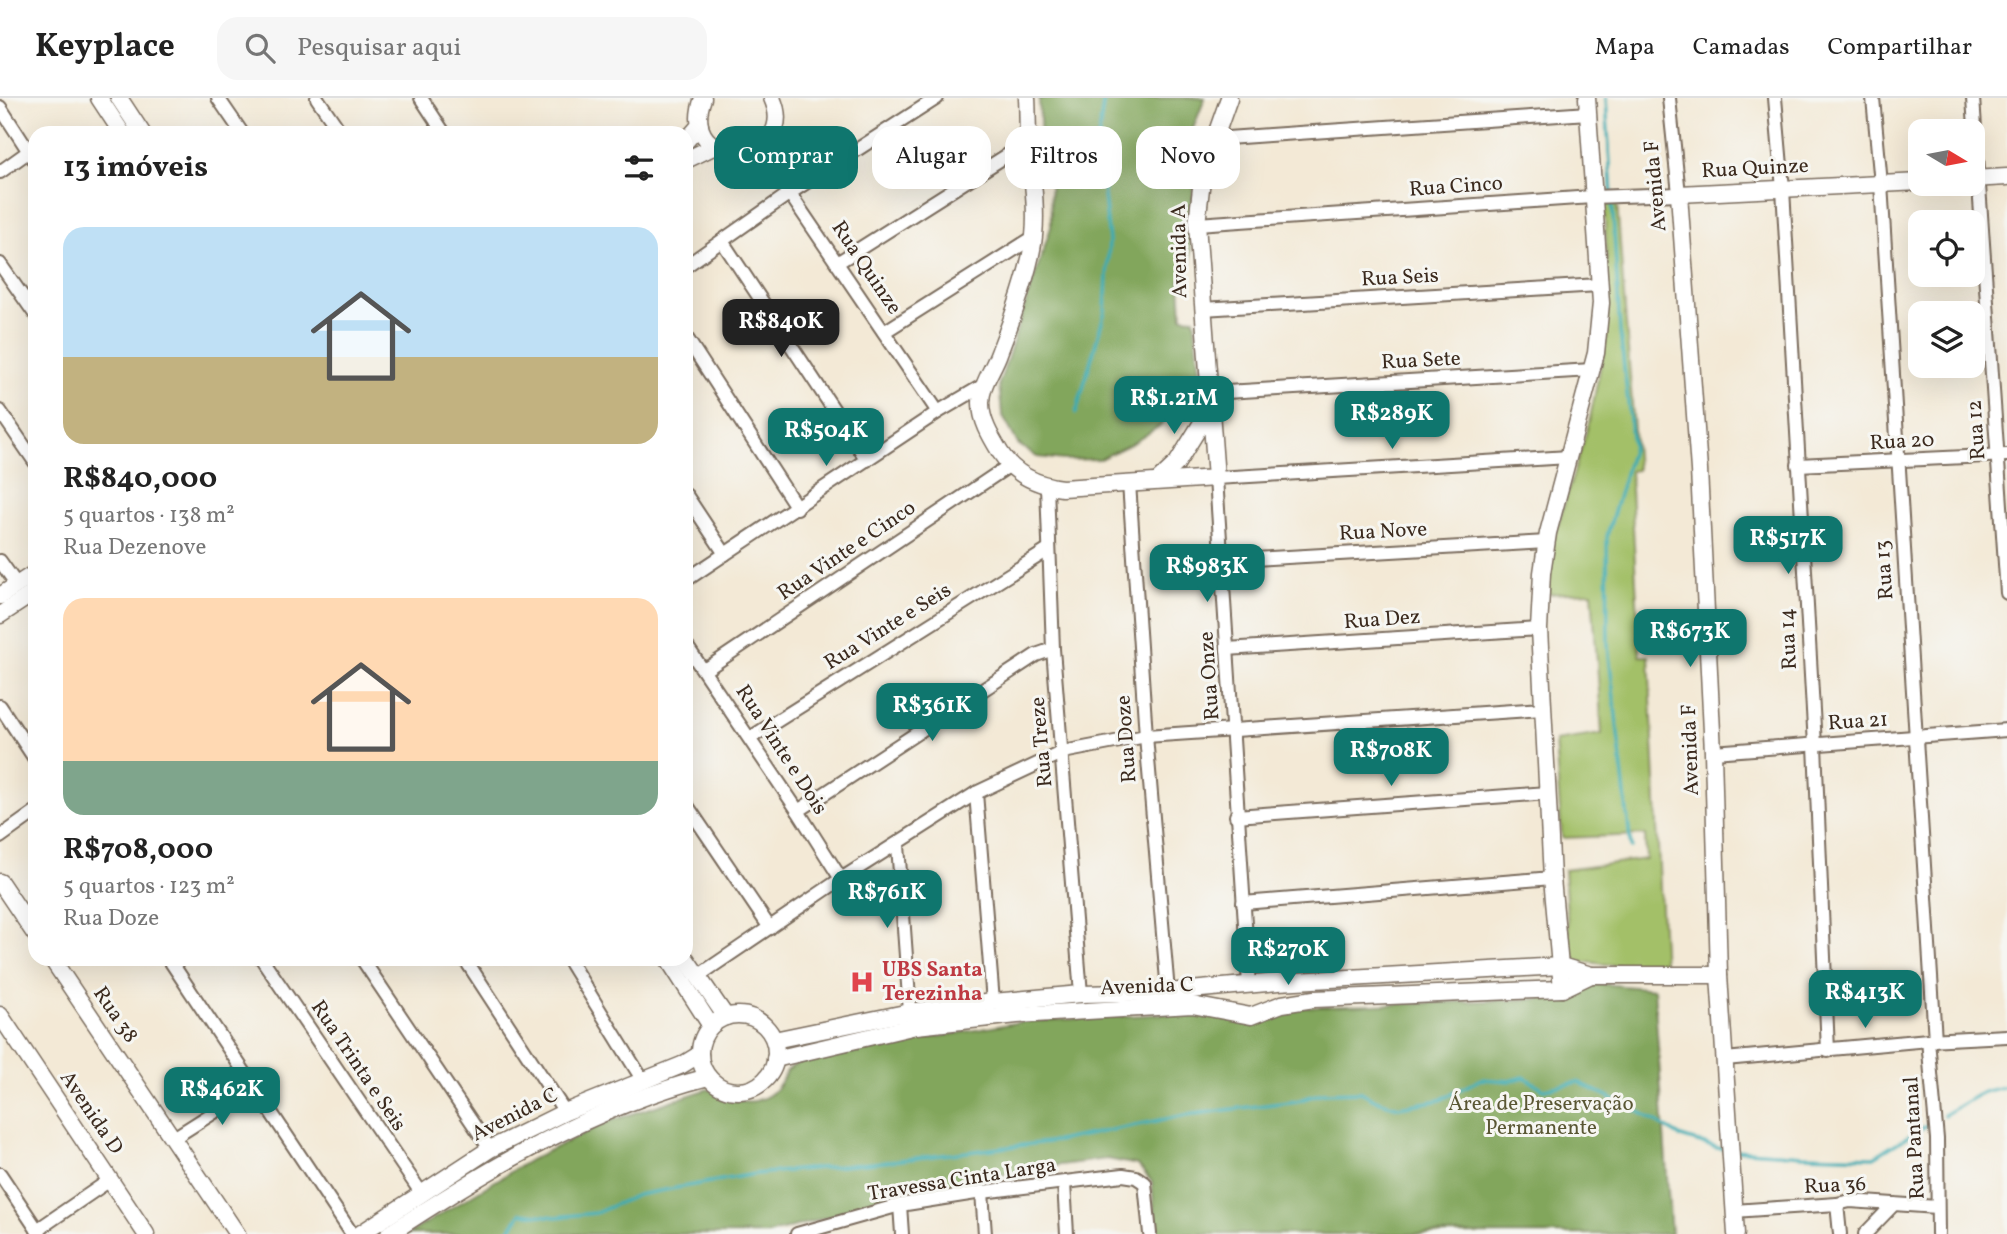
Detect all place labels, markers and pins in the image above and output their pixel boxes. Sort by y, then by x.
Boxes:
pin: R$840K [724,300,838,359]
pin: R$1.21M [1109,376,1239,436]
pin: R$289K [1335,392,1449,451]
pin: R$504K [769,408,883,468]
pin: R$517K [1731,517,1845,576]
pin: R$983K [1150,545,1264,604]
pin: R$673K [1633,610,1747,669]
pin: R$361K [875,684,989,743]
pin: R$708K [1334,728,1448,788]
pin: R$761K [830,870,944,930]
pin: R$270K [1231,928,1345,987]
place label: UBS Santa Terezinha [882,956,983,1009]
hospital icon: UBS Santa Terezinha [848,968,876,996]
pin: R$413K [1808,970,1922,1030]
pin: R$462K [165,1068,279,1127]

